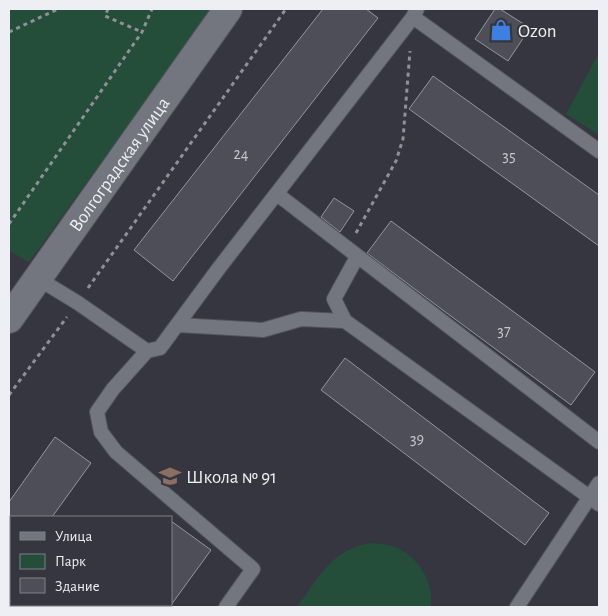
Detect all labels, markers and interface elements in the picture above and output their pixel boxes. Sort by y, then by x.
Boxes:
shop icon: Ozon [488,17,514,43]
place label: Ozon [518,22,557,41]
street label: Волгоградская улица [66,94,174,235]
house number: 24 [234,146,249,162]
house number: 35 [502,148,516,164]
house number: 37 [497,323,511,339]
house number: 39 [410,431,424,447]
school or university icon: Школа № 91 [157,463,183,489]
place label: Школа № 91 [186,468,277,487]
legend [10,516,172,606]
text: Улица [55,529,92,544]
text: Парк [55,554,86,569]
text: Здание [55,579,100,594]

